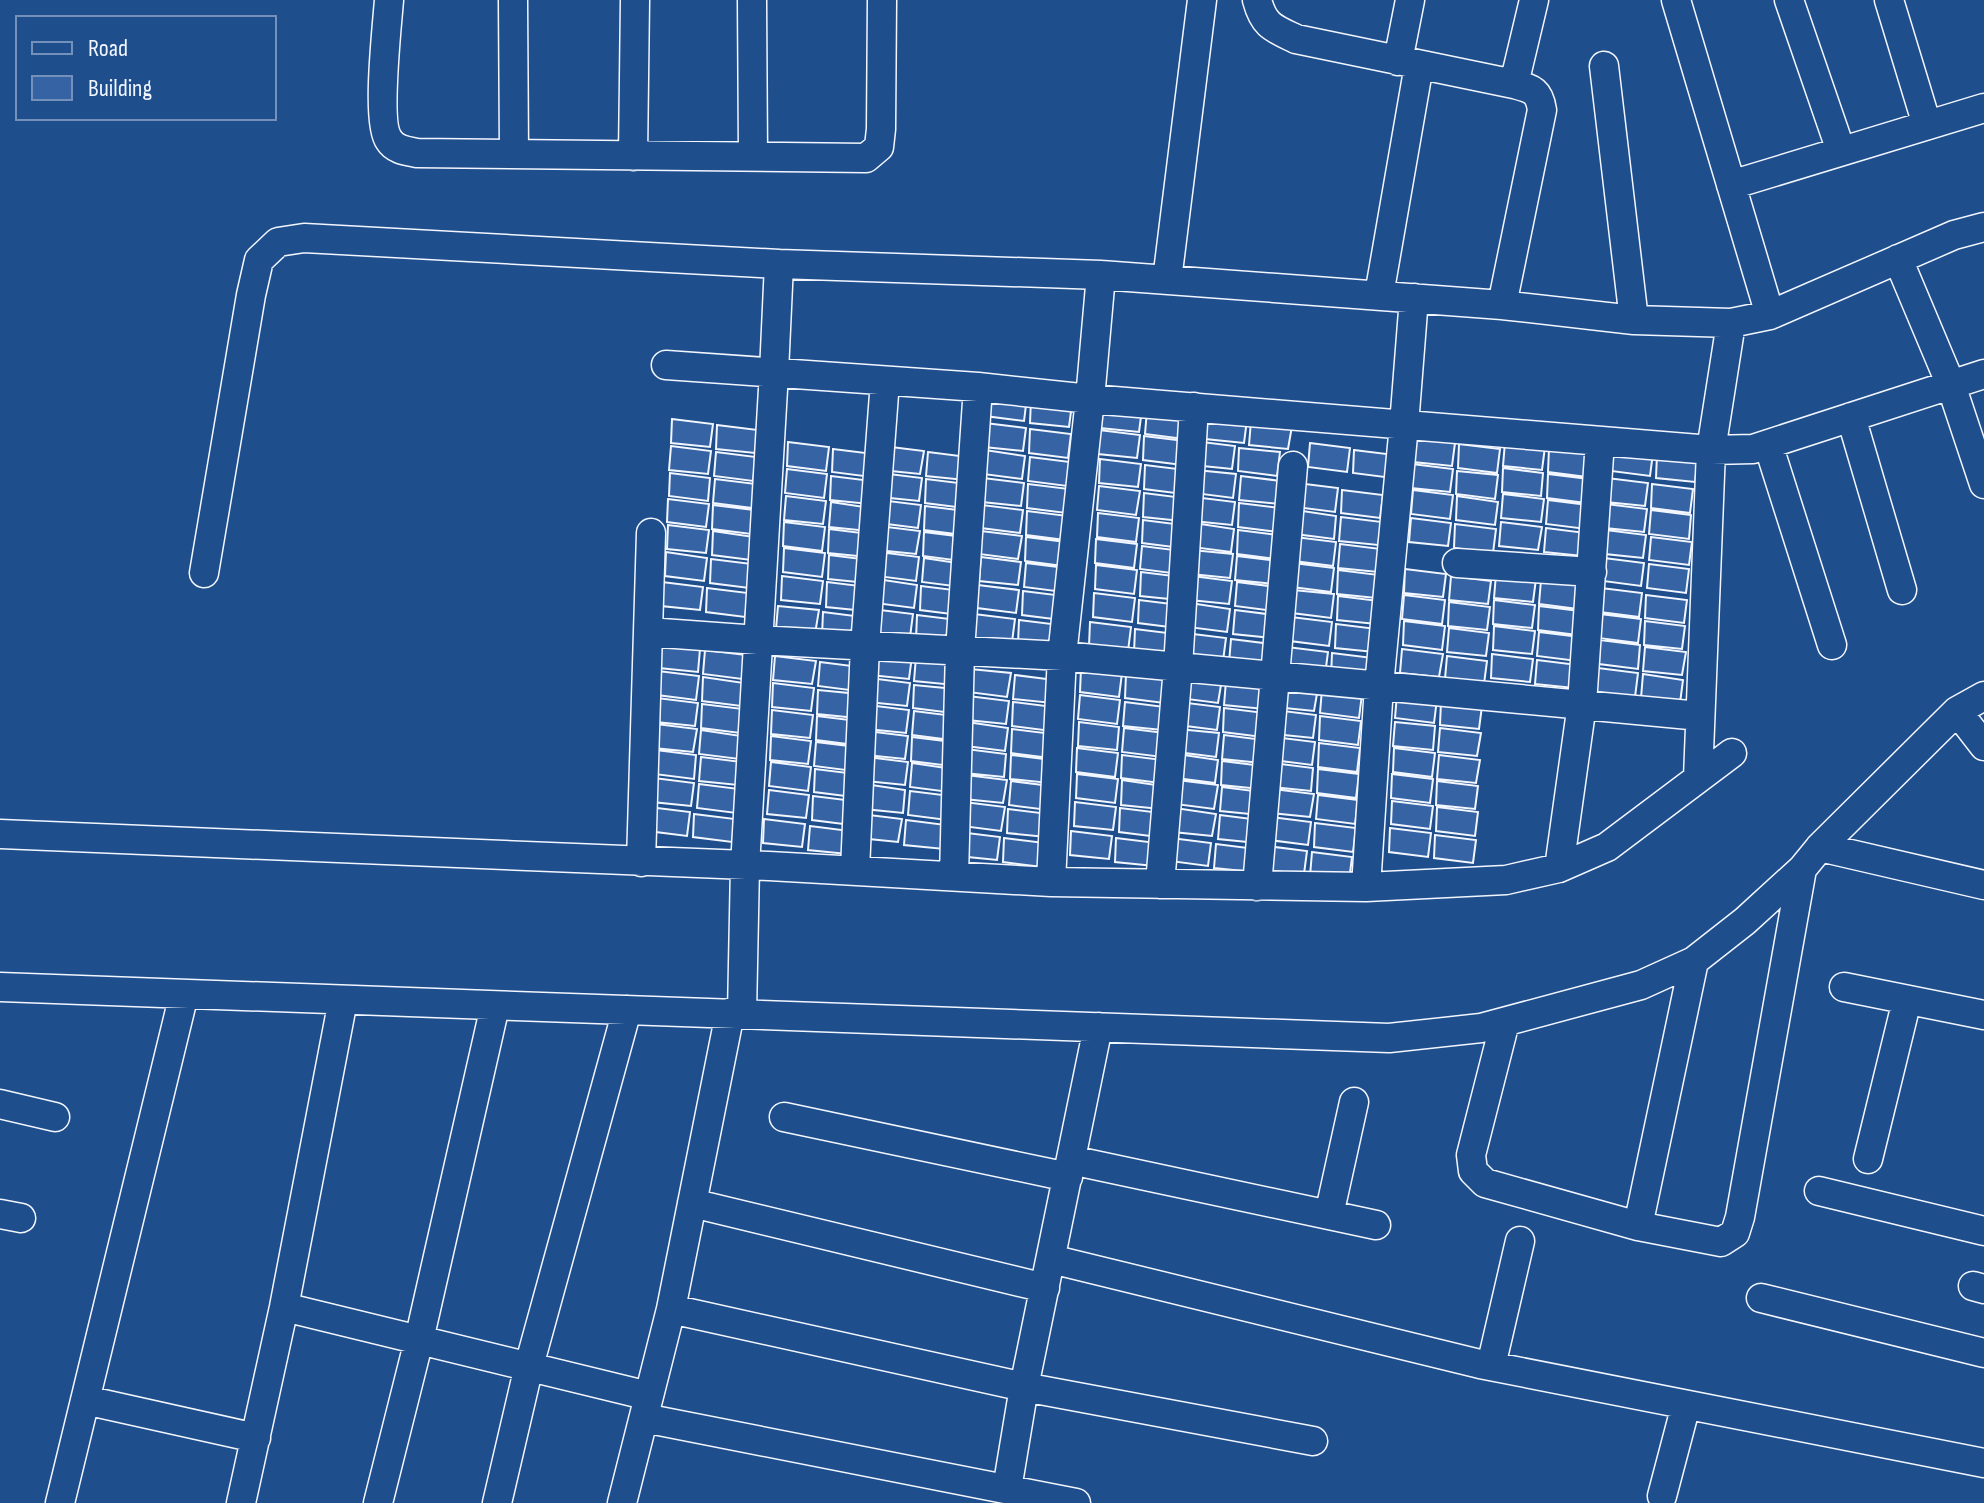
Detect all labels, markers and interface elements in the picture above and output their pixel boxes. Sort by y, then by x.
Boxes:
legend [16,16,276,120]
text: Road [88,34,128,63]
text: Building [88,74,152,103]

